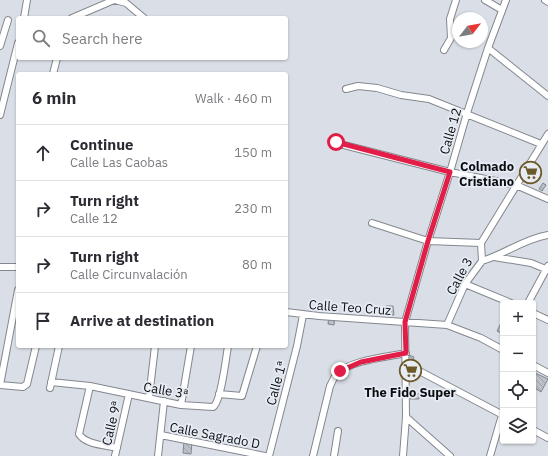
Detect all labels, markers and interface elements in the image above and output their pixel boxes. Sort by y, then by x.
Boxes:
north arrow [452,12,488,48]
search box [16,16,288,60]
icon: search [30,27,52,49]
text: Search here [62,29,142,48]
text: 6 min [32,87,76,109]
text: Walk · 460 m [195,90,272,107]
street label: Calle 12 [436,106,465,156]
route start [327,133,345,151]
text: Continue [70,135,134,154]
icon: ahead [32,142,54,164]
text: 150 m [234,144,272,161]
text: Calle Las Caobas [70,154,168,171]
place label: Colmado Cristiano [459,158,514,190]
supermarket icon: Colmado Cristiano [517,160,543,186]
text: Turn right [70,191,139,210]
icon: right [32,198,54,220]
text: 230 m [234,200,272,217]
text: Calle 12 [70,210,118,227]
text: Turn right [70,247,139,266]
icon: right [32,254,54,276]
street label: Calle 3 [443,255,476,298]
text: 80 m [242,256,272,273]
text: Calle Circunvalación [70,266,188,283]
street label: Calle Teo Cruz [308,296,392,319]
map controls [500,300,536,444]
button: + [500,300,536,336]
icon: arrive [32,310,54,332]
text: Arrive at destination [70,311,214,330]
button: − [500,336,536,372]
supermarket icon: The Fido Super [397,357,423,383]
street label: Calle 1ª [262,359,291,407]
route end [331,362,349,380]
button: locate [500,372,536,408]
street label: Calle 3ª [142,378,190,403]
place label: The Fido Super [364,384,456,401]
street label: Calle 9ª [98,399,125,447]
button: layers [500,408,536,444]
street label: Calle Sagrado D [168,418,262,453]

